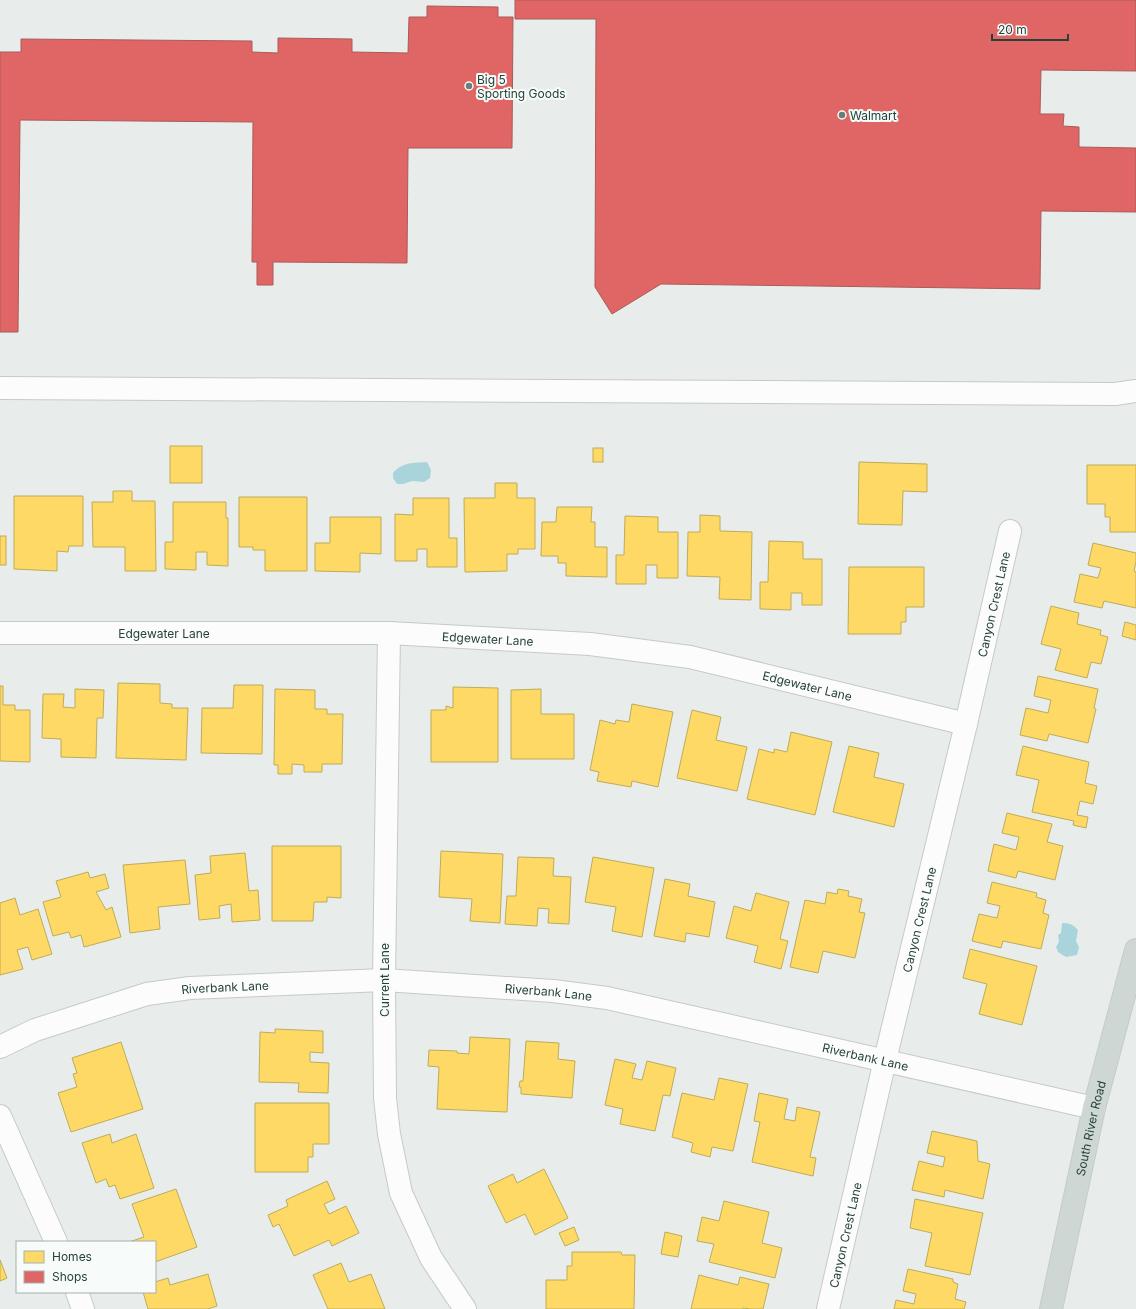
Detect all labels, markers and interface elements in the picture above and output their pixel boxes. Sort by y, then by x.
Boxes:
scale bar [992,16,1068,42]
text: 20 m [998,22,1027,37]
place label: Big 5 Sporting Goods [477,72,566,101]
marker: Big 5 Sporting Goods [464,81,474,91]
place label: Walmart [850,108,897,123]
marker: Walmart [837,110,847,120]
street label: Canyon Crest Lane [974,550,1013,658]
street label: Edgewater Lane [118,626,210,641]
street label: Edgewater Lane [442,628,534,648]
street label: Edgewater Lane [761,667,854,704]
street label: Canyon Crest Lane [899,865,939,974]
street label: Current Lane [377,943,392,1017]
street label: Riverbank Lane [180,977,269,997]
street label: Riverbank Lane [504,980,593,1004]
street label: Riverbank Lane [821,1039,910,1073]
street label: South River Road [1072,1079,1108,1177]
street label: Canyon Crest Lane [826,1181,864,1289]
legend [16,1241,156,1293]
text: Homes [52,1249,92,1264]
text: Shops [52,1269,88,1284]

